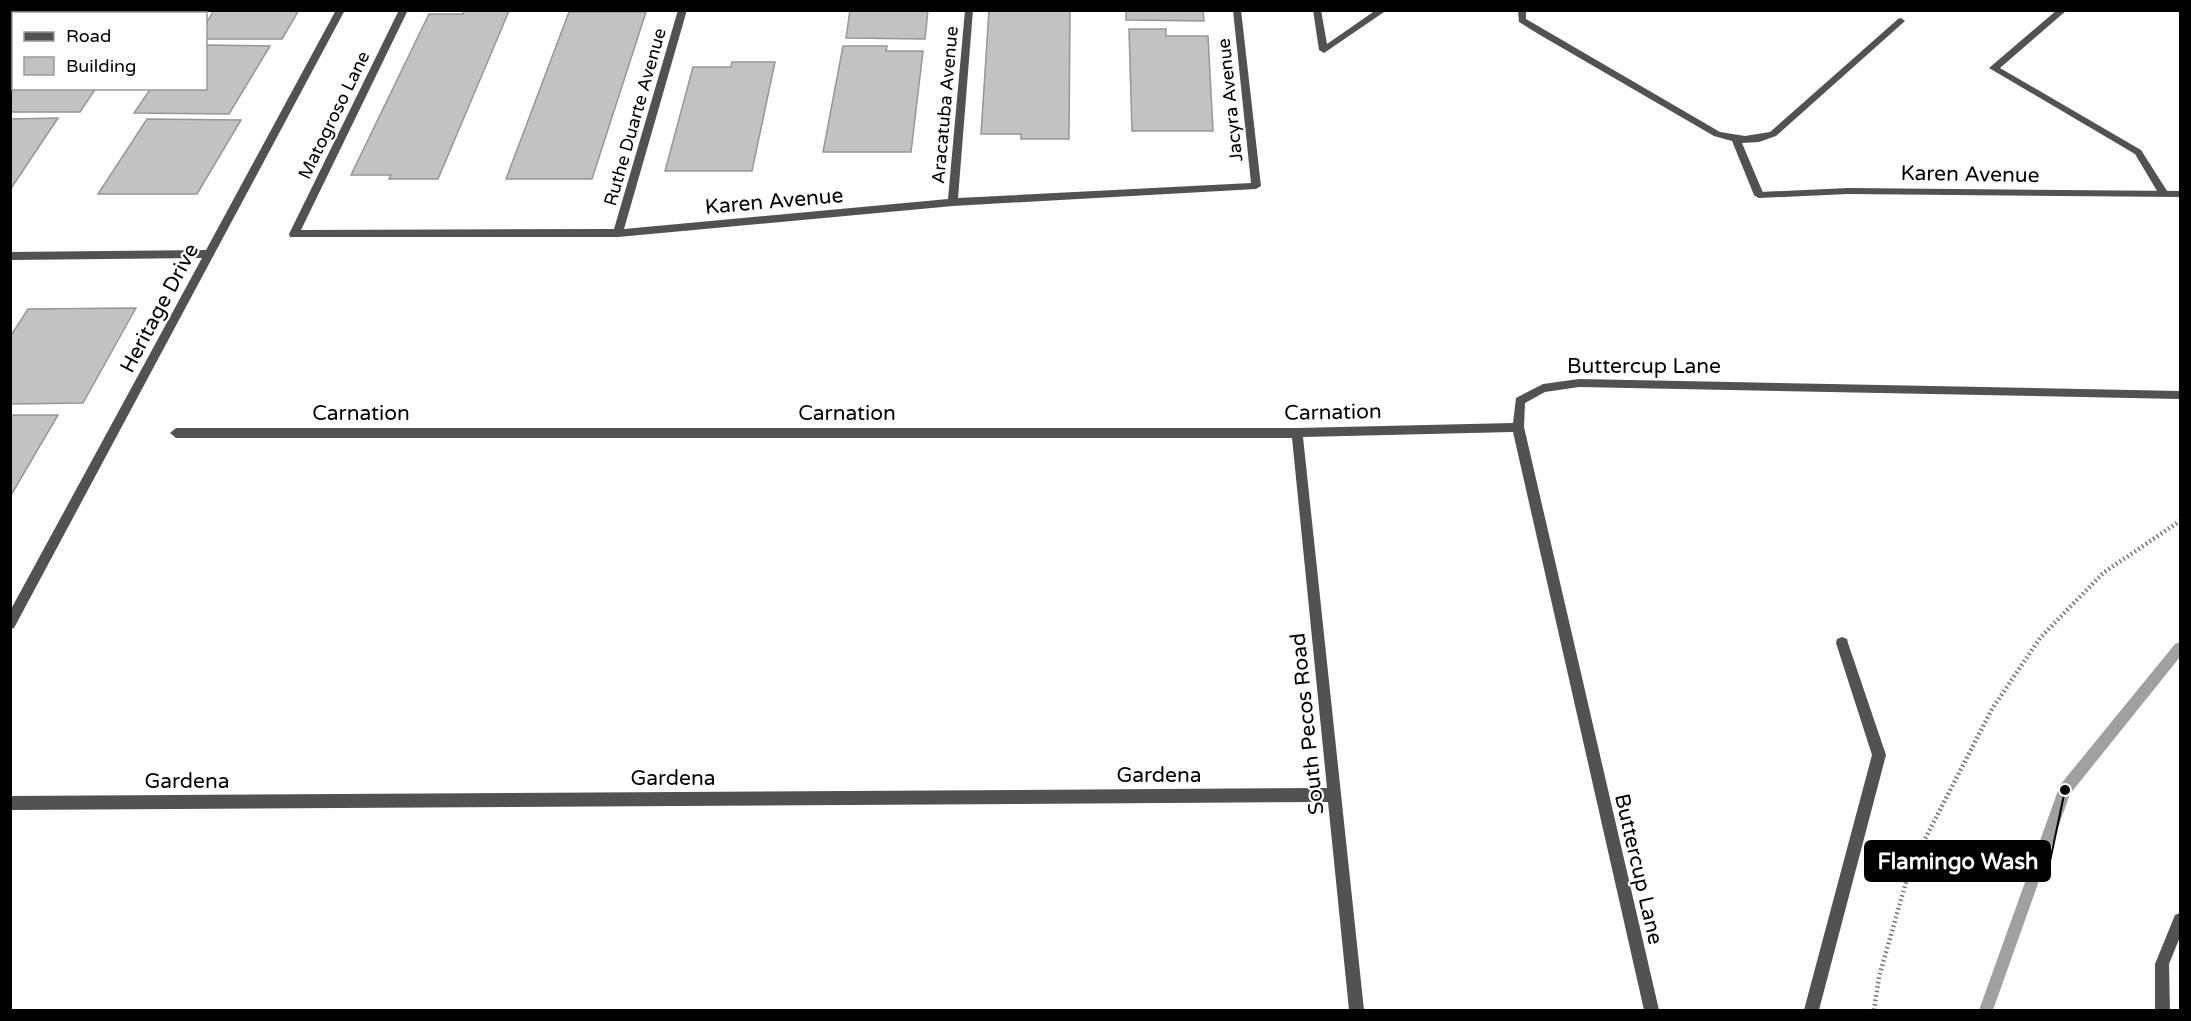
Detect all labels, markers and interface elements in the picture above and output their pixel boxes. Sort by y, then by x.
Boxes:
legend [12,12,207,90]
text: Road [66,25,111,47]
street label: Aracatuba Avenue [927,25,963,185]
street label: Ruthe Duarte Avenue [599,26,671,208]
street label: Jacyra Avenue [1213,37,1247,163]
street label: Matogroso Lane [293,47,375,183]
text: Building [66,55,136,77]
street label: Karen Avenue [1900,161,2040,188]
street label: Karen Avenue [704,183,844,220]
street label: Heritage Drive [115,239,204,377]
street label: Buttercup Lane [1567,354,1721,379]
street label: Carnation [1284,399,1382,426]
street label: Carnation [312,401,410,426]
street label: Carnation [798,401,896,426]
street label: South Pecos Road [1286,632,1329,816]
street label: Gardena [1116,763,1202,788]
street label: Gardena [630,766,716,791]
street label: Gardena [144,769,230,794]
street label: Buttercup Lane [1609,791,1668,947]
callout: Flamingo Wash [1865,841,2050,881]
text: Flamingo Wash [1878,849,2038,875]

